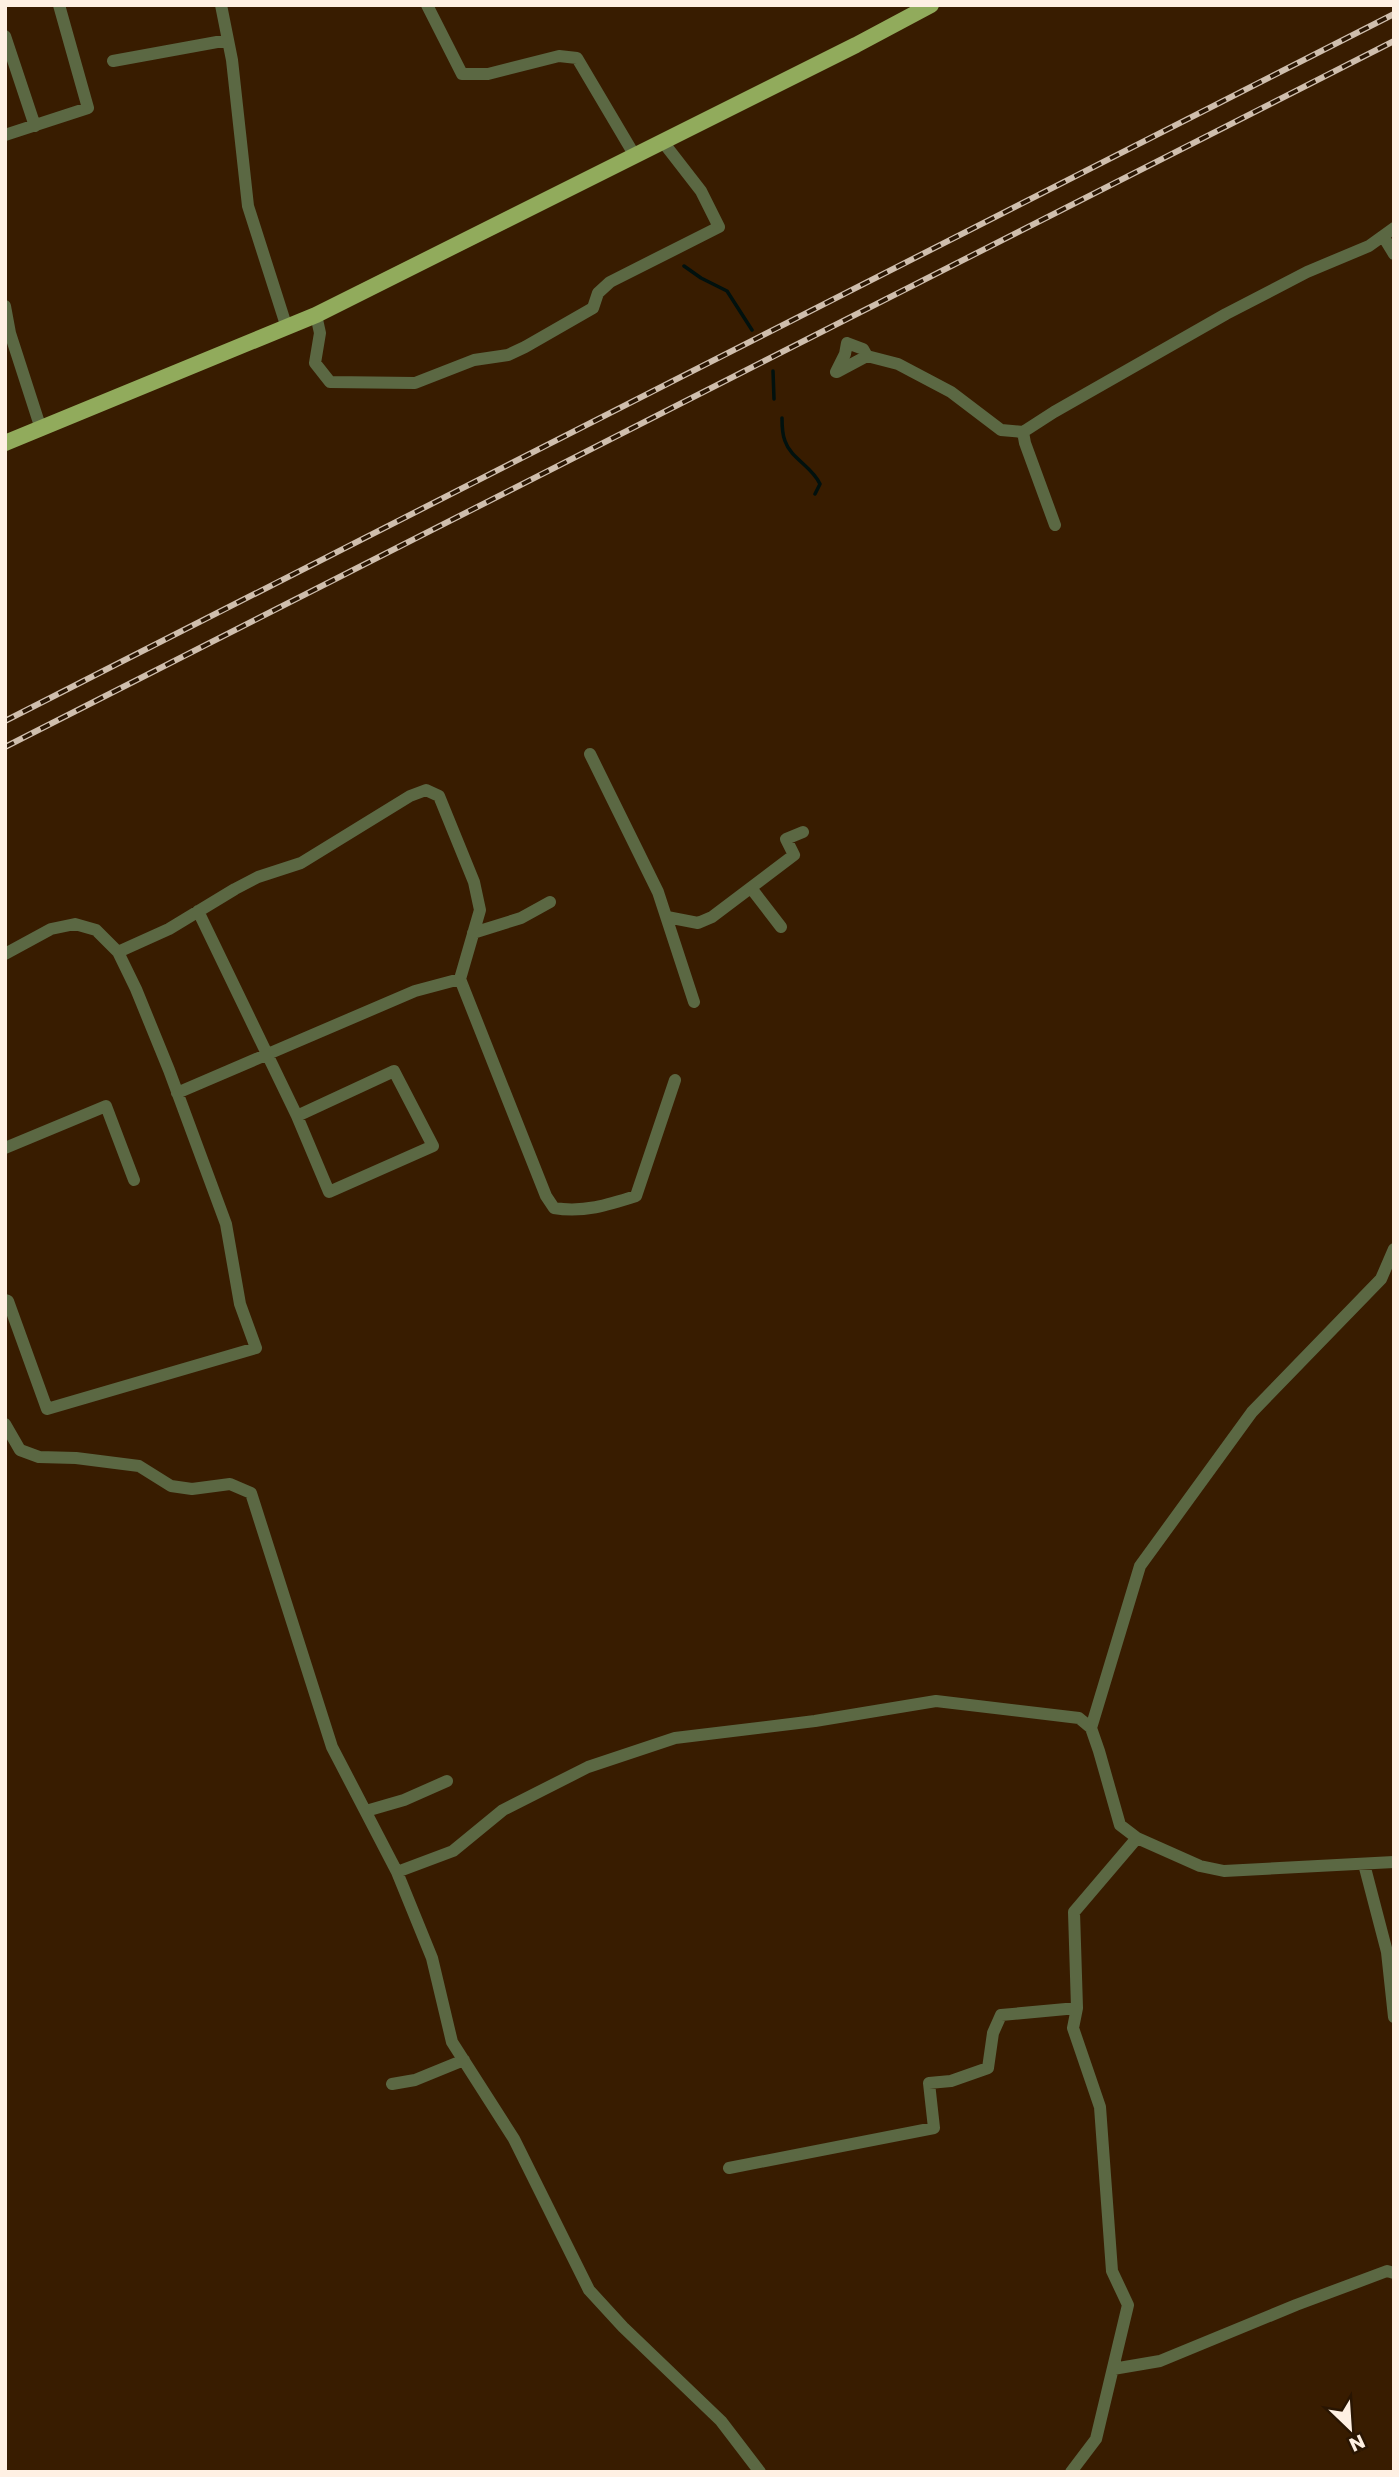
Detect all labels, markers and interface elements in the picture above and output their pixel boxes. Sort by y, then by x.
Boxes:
north arrow [1315,2393,1385,2463]
text: N [1345,2428,1369,2458]

